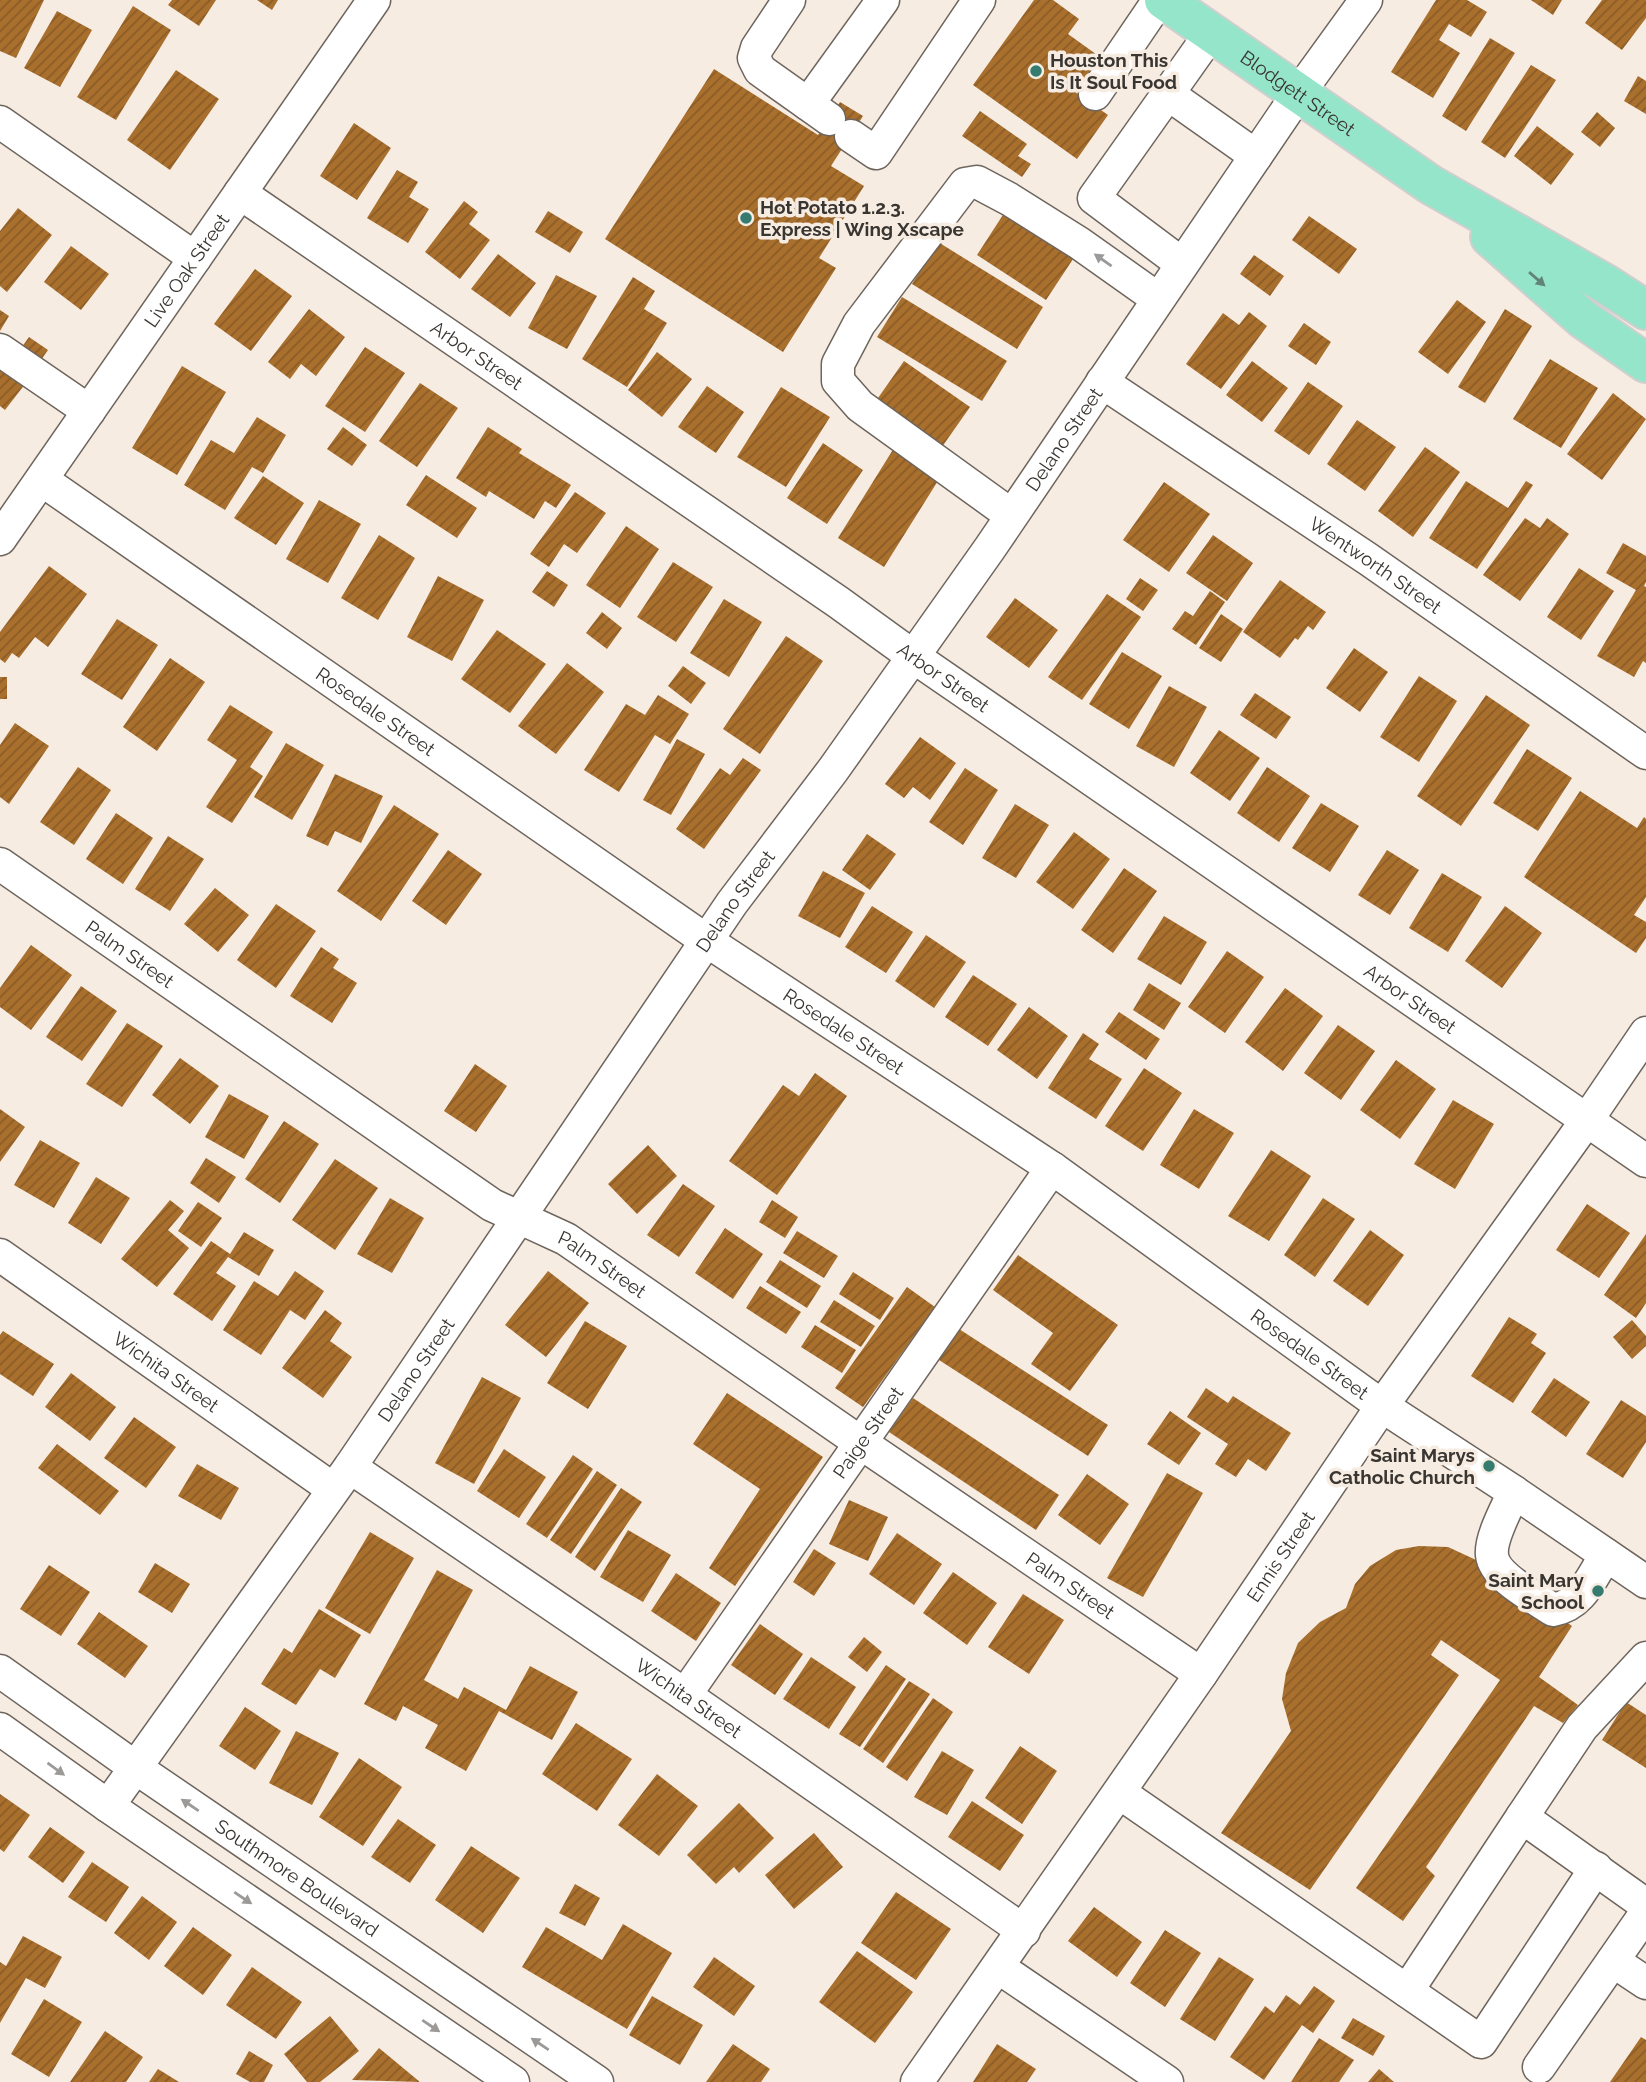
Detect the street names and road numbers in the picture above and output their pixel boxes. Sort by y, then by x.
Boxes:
street label: Blodgett Street [1237,46,1360,140]
street label: Live Oak Street [139,209,234,331]
street label: Arbor Street [427,316,528,394]
street label: Delano Street [1021,383,1107,495]
street label: Wentworth Street [1305,512,1446,618]
street label: Arbor Street [893,638,994,717]
street label: Rosedale Street [312,662,440,761]
street label: Delano Street [691,845,779,956]
street label: Palm Street [82,916,179,993]
street label: Arbor Street [1360,960,1461,1038]
street label: Rosedale Street [779,983,909,1079]
street label: Palm Street [555,1226,651,1302]
street label: Rosedale Street [1247,1304,1373,1404]
street label: Delano Street [373,1313,459,1426]
street label: Wichita Street [109,1327,224,1417]
street label: Paige Street [828,1382,908,1482]
street label: Ennis Street [1242,1506,1319,1606]
street label: Palm Street [1022,1547,1120,1624]
street label: Wichita Street [631,1654,747,1743]
street label: Southmore Boulevard [211,1814,383,1941]

